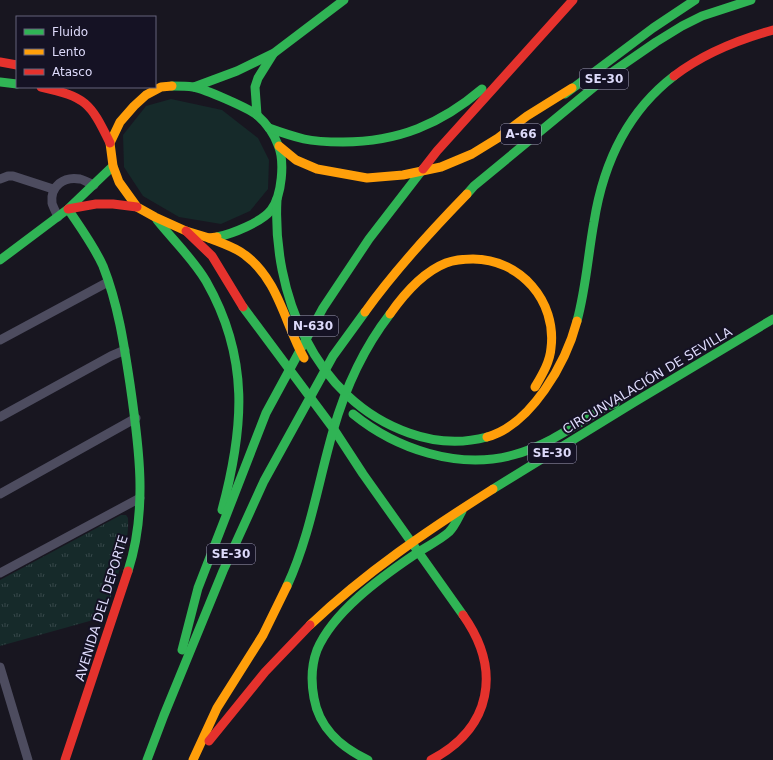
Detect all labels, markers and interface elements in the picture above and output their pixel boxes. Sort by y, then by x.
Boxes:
legend [16,16,156,88]
text: Fluido [52,25,88,39]
text: Lento [52,45,86,59]
text: Atasco [52,65,92,79]
road number: SE-30 [580,69,628,89]
road number: A-66 [501,124,541,144]
road number: N-630 [288,316,338,336]
street label: CIRCUNVALACIÓN DE SEVILLA [560,324,735,437]
road number: SE-30 [528,443,576,463]
street label: AVENIDA DEL DEPORTE [72,533,131,683]
road number: SE-30 [207,544,255,564]

